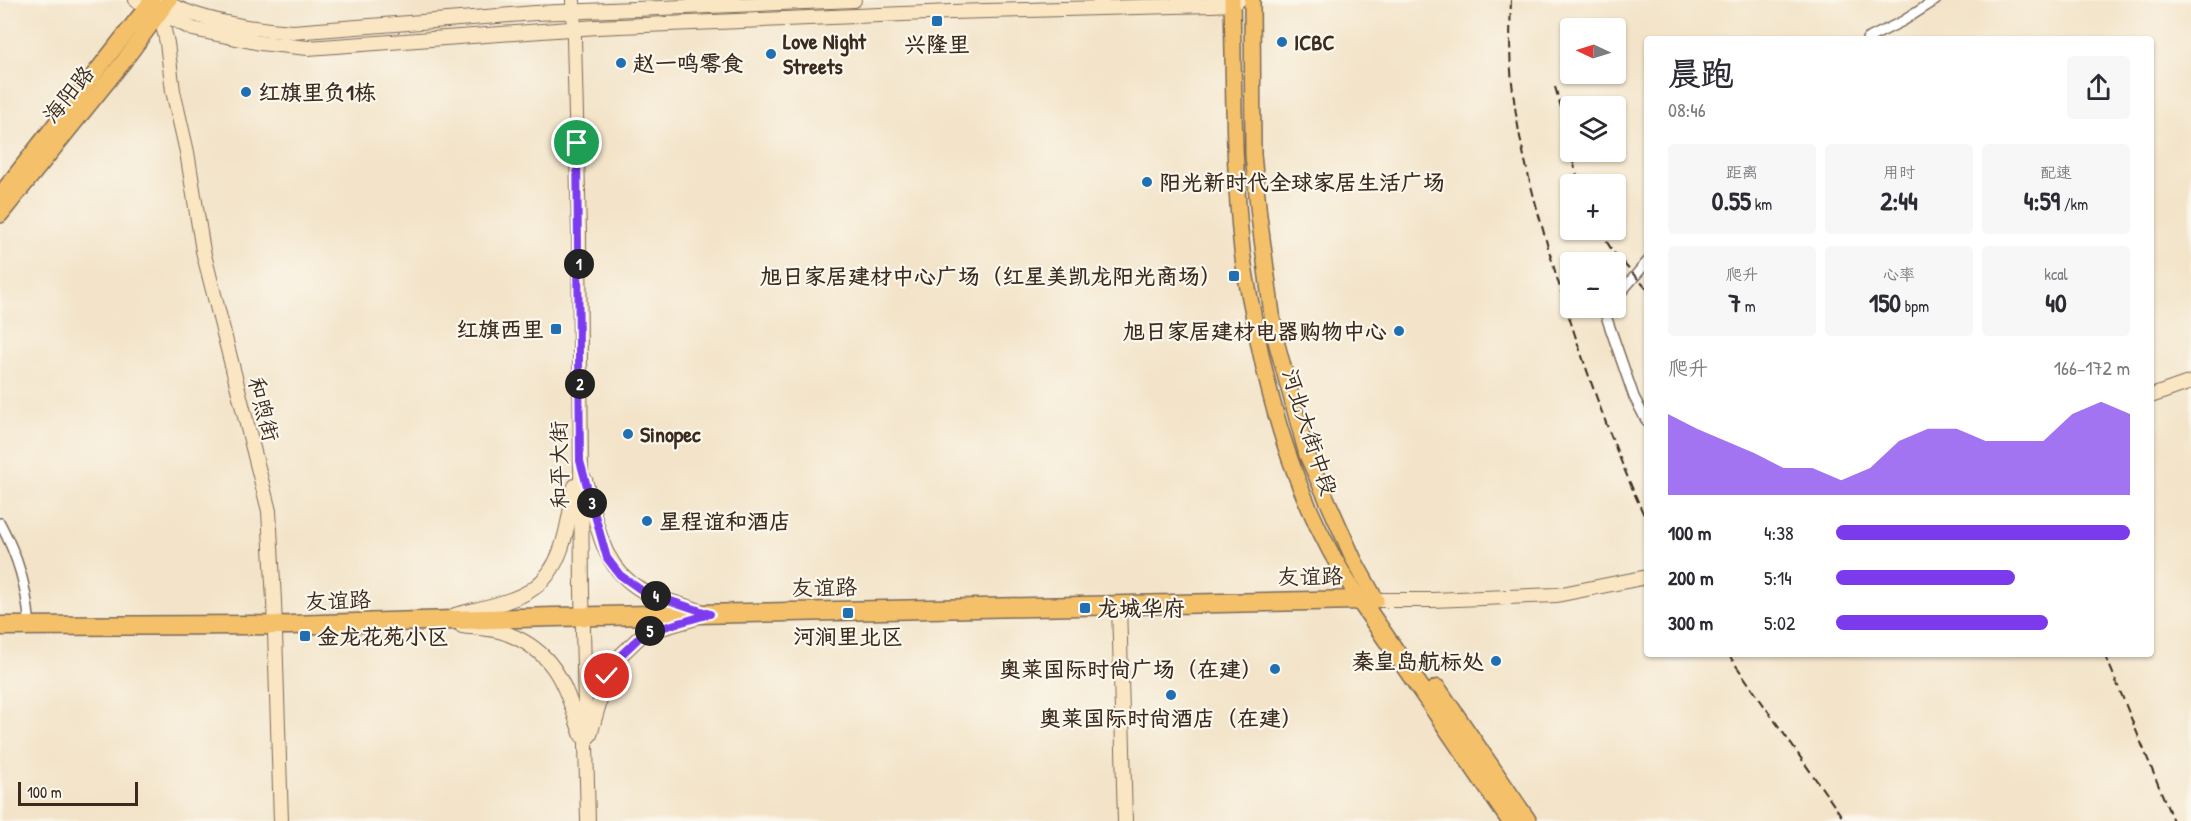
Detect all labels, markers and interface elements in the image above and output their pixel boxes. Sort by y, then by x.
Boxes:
marker: 兴隆里 [930,14,944,28]
north arrow [1560,18,1626,84]
map controls [1560,18,1626,318]
place label: Love Night Streets [783,26,867,81]
place label: ICBC [1294,27,1334,57]
place label: 兴隆里 [904,29,970,59]
marker: ICBC [1275,35,1289,49]
marker: Love Night Streets [764,47,778,61]
place label: 赵一鸣零食 [633,48,743,78]
text: 晨跑 [1668,51,1734,95]
marker: 赵一鸣零食 [614,56,628,70]
button: share [2067,56,2130,119]
street label: 海阳路 [36,59,100,129]
place label: 红旗里负1栋 [258,77,376,107]
marker: 红旗里负1栋 [239,85,253,99]
button: layers [1560,96,1626,162]
text: 08:46 [1668,96,1706,123]
pin [551,117,602,168]
icon: arrive [560,126,593,159]
text: 距离 [1726,161,1758,183]
text: 用时 [1883,161,1915,183]
text: 配速 [2040,161,2072,183]
place label: 阳光新时代全球家居生活广场 [1159,167,1445,197]
button: + [1560,174,1626,240]
marker: 阳光新时代全球家居生活广场 [1140,175,1154,189]
text: 0.55 [1712,183,1751,218]
text: 2:44 [1880,183,1918,218]
text: 4:59 [2024,183,2060,218]
text: km [1751,193,1772,215]
text: /km [2060,193,2088,215]
pin: 1 [564,249,594,279]
button: − [1560,252,1626,318]
text: 1 [576,253,582,275]
place label: 旭日家居建材中心广场（红星美凯龙阳光商场） [760,261,1222,291]
text: 爬升 [1726,263,1758,285]
text: 心率 [1883,263,1915,285]
text: kcal [2044,263,2068,285]
marker: 旭日家居建材中心广场（红星美凯龙阳光商场） [1227,269,1241,283]
text: 7 [1728,285,1741,320]
text: 150 [1869,285,1901,320]
text: 40 [2045,285,2067,320]
text: m [1741,295,1756,317]
text: bpm [1901,295,1929,317]
place label: 红旗西里 [456,314,544,344]
place label: 旭日家居建材电器购物中心 [1123,316,1387,346]
marker: 红旗西里 [549,322,563,336]
marker: 旭日家居建材电器购物中心 [1392,324,1406,338]
text: 爬升 [1668,354,1708,381]
text: 166–172 m [2054,354,2130,381]
street label: 河北大街中段 [1275,365,1345,499]
pin: 2 [565,369,595,399]
street label: 和煦街 [241,373,287,445]
text: 2 [576,373,584,395]
place label: Sinopec [640,419,701,450]
street label: 和平大街 [543,421,575,509]
marker: Sinopec [621,427,635,441]
pin: 3 [577,488,607,518]
text: 3 [588,492,596,514]
place label: 星程谊和酒店 [659,506,791,536]
marker: 星程谊和酒店 [640,514,654,528]
text: 100 m [1668,519,1711,546]
text: 4:38 [1764,519,1794,546]
street label: 友谊路 [1277,560,1343,592]
text: 200 m [1668,564,1713,591]
text: 5:14 [1764,564,1792,591]
street label: 友谊路 [791,571,857,603]
pin: 4 [641,581,671,611]
street label: 友谊路 [304,584,372,616]
text: 4 [653,585,659,607]
place label: 龙城华府 [1097,593,1185,623]
marker: 龙城华府 [1078,601,1092,615]
marker: 河涧里北区 [841,606,855,620]
text: 300 m [1668,609,1713,636]
text: 5:02 [1764,609,1795,636]
pin: 5 [635,616,665,646]
text: 5 [647,620,653,642]
place label: 金龙花苑小区 [317,621,449,651]
place label: 河涧里北区 [793,621,903,651]
marker: 金龙花苑小区 [298,629,312,643]
place label: 秦皇岛航标处 [1352,646,1484,676]
pin [581,650,632,701]
place label: 奥莱国际时尚广场（在建） [999,654,1263,684]
marker: 秦皇岛航标处 [1489,654,1503,668]
icon: check [590,659,623,692]
marker: 奥莱国际时尚广场（在建） [1268,662,1282,676]
marker: 奥莱国际时尚酒店（在建） [1164,688,1178,702]
place label: 奥莱国际时尚酒店（在建） [1039,703,1303,733]
scale bar [18,779,138,806]
text: 100 m [27,781,62,803]

